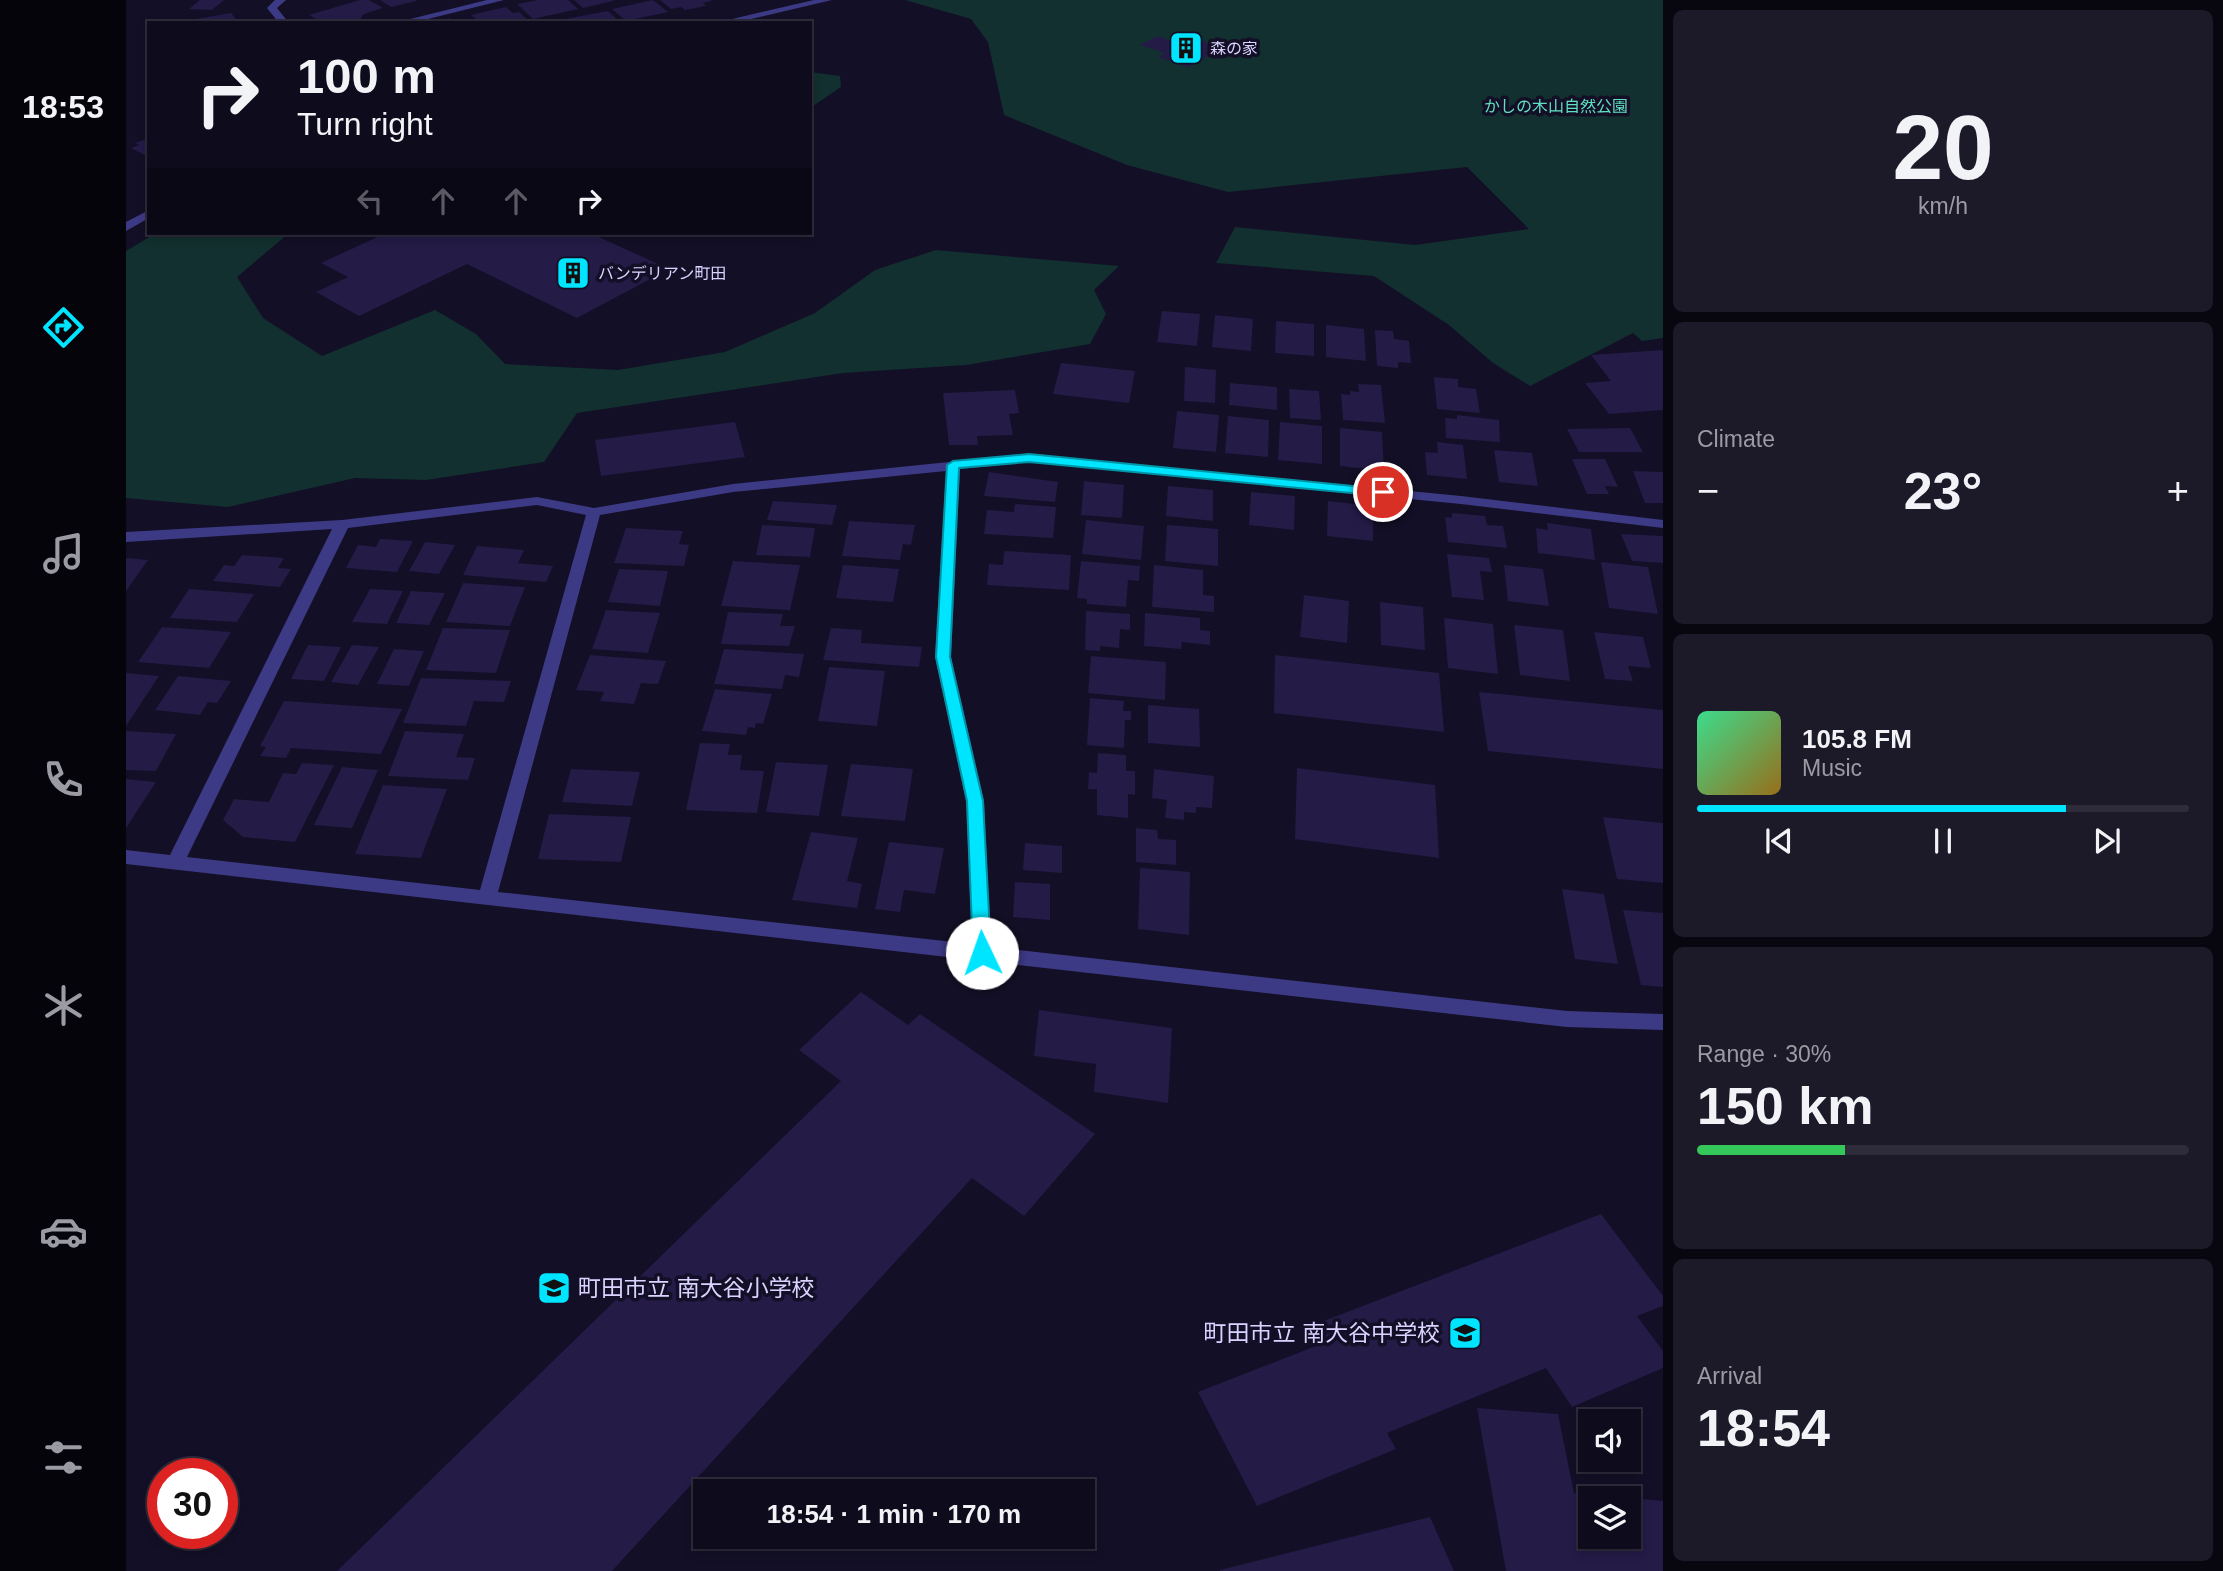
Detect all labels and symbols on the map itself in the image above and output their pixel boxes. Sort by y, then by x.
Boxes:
building icon: 森の家 [1167,29,1205,67]
place label: 森の家 [1210,40,1258,57]
park label: かしの木山自然公園 [1484,98,1628,115]
building icon: バンデリアン町田 [554,254,592,292]
place label: バンデリアン町田 [598,265,726,282]
pin [1353,462,1413,522]
position arrow [945,916,1019,990]
school or university icon: 町田市立 南大谷小学校 [535,1269,573,1307]
place label: 町田市立 南大谷小学校 [578,1275,814,1301]
school or university icon: 町田市立 南大谷中学校 [1446,1314,1484,1352]
place label: 町田市立 南大谷中学校 [1204,1320,1440,1346]
speed limit sign: 30 [147,1458,238,1549]

